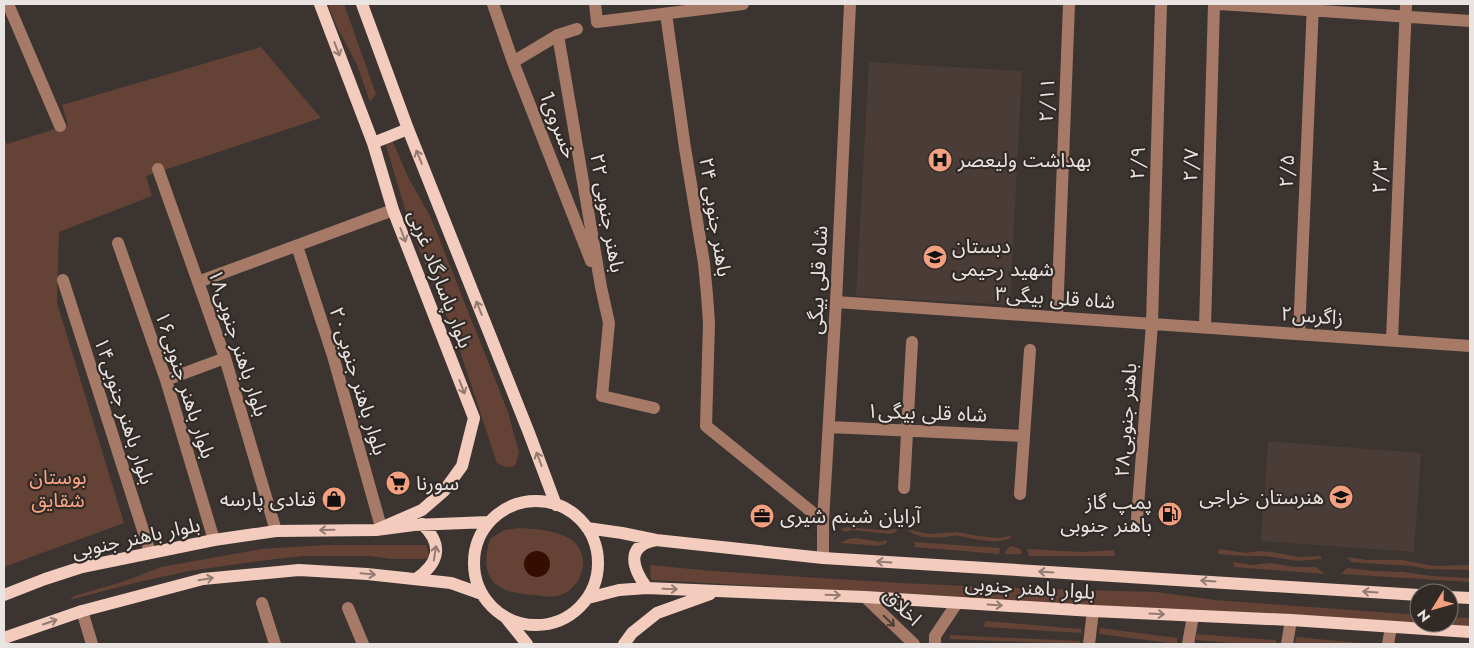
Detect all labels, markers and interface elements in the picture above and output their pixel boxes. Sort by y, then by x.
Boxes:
one-way arrow [333,41,342,56]
street label: ۲/۱۱ [1032,77,1062,123]
street label: خسروى1 [532,87,584,163]
place label: بهداشت ولیعصر [957,146,1091,175]
street label: ۲/۹ [1123,146,1153,180]
hospital icon: بهداشت ولیعصر [927,147,953,173]
street label: ۲/۷ [1176,147,1206,182]
one-way arrow [414,149,423,165]
street label: ۲۲ باهنر جنوبی [582,151,632,275]
street label: ۲/۵ [1272,154,1302,188]
street label: ۲۴ باهنر جنوبی [691,155,739,279]
street label: ۲/۳ [1365,160,1395,194]
street label: بلوار پاسارگاد غربی [400,206,480,352]
street label: شاه قلی بیگی [801,225,835,335]
one-way arrow [399,227,408,242]
place label: دبستان شهید رحیمی [952,232,1054,284]
school or university icon: دبستان شهید رحیمی [922,244,948,270]
street label: ۱۸بلوار باهنر جنوبی [200,266,276,420]
street label: شاه قلی بیگی۳ [994,279,1116,317]
street label: زاگرس۲ [1280,299,1344,333]
one-way arrow [474,301,483,316]
street label: بلوار باهنر جنوبی۲۰ [322,303,394,459]
street label: بلوار باهنر جنوبی۱۶ [147,308,223,462]
street label: بلوار باهنر جنوبی۱۴ [86,334,162,488]
street label: باهنر جنوبی۲۸ [1108,362,1144,478]
one-way arrow [458,379,467,394]
street label: شاه قلی بیگی۱ [866,396,988,430]
one-way arrow [534,452,543,467]
park label: بوستان شقایق [29,463,87,515]
place label: سورنا [416,469,459,498]
supermarket icon: سورنا [385,470,411,496]
place label: هنرستان خراجی [1199,483,1324,512]
school or university icon: هنرستان خراجی [1328,484,1354,510]
place label: قنادی پارسه [220,485,316,514]
shop icon: قنادی پارسه [321,486,347,512]
place label: پمپ گاز باهنر جنوبی [1060,488,1152,540]
fuel station icon: پمپ گاز باهنر جنوبی [1157,501,1183,527]
place label: آرایان شبنم شیری [780,502,922,531]
office icon: آرایان شبنم شیری [749,503,775,529]
street label: بلوار باهنر جنوبی [69,510,203,566]
one-way arrow [319,526,335,535]
one-way arrow [430,546,440,562]
one-way arrow [876,557,892,566]
one-way arrow [1038,567,1054,576]
one-way arrow [360,569,376,579]
street label: بلوار باهنر جنوبی [964,569,1096,607]
one-way arrow [198,574,214,584]
one-way arrow [1200,577,1216,586]
street label: اخلاق [876,581,928,633]
north arrow [1409,583,1459,633]
one-way arrow [662,585,678,594]
one-way arrow [1363,587,1379,596]
one-way arrow [825,591,841,600]
one-way arrow [987,601,1003,610]
text: N [1412,605,1435,626]
one-way arrow [1149,610,1165,619]
one-way arrow [883,614,895,626]
one-way arrow [42,617,57,626]

